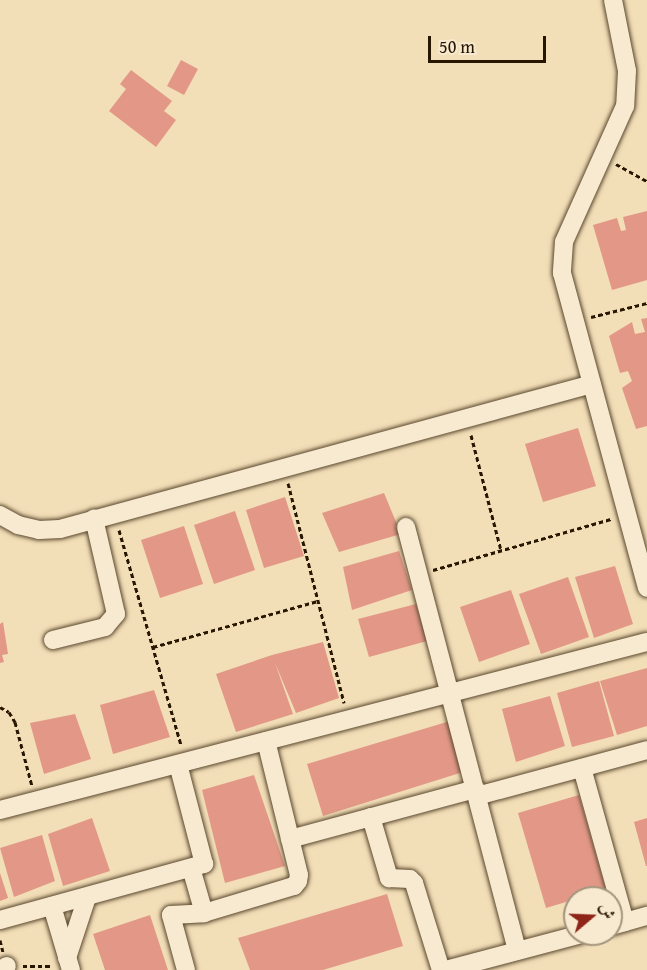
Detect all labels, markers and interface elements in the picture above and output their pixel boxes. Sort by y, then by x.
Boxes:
scale bar [431,24,550,62]
text: 50 m [439,33,475,60]
north arrow [563,886,623,946]
text: ش [594,899,622,922]

